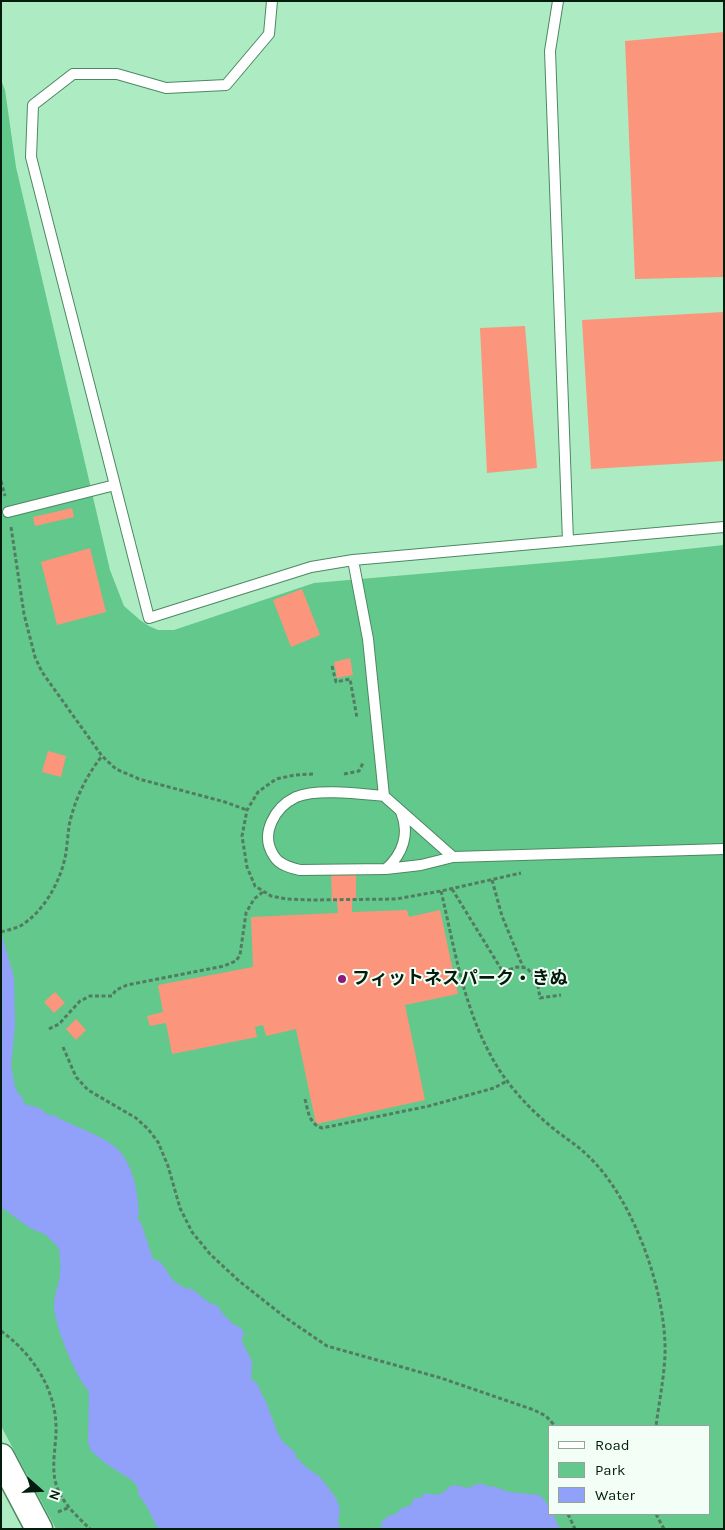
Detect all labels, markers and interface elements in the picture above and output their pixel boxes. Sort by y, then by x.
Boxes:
place label: フィットネスパーク・きぬ [352,968,568,990]
marker: フィットネスパーク・きぬ [336,973,348,985]
legend [548,1425,710,1515]
text: Road [595,1436,630,1454]
text: Park [595,1461,625,1479]
north arrow [15,1465,65,1515]
text: Water [595,1486,635,1504]
text: N [45,1488,64,1503]

